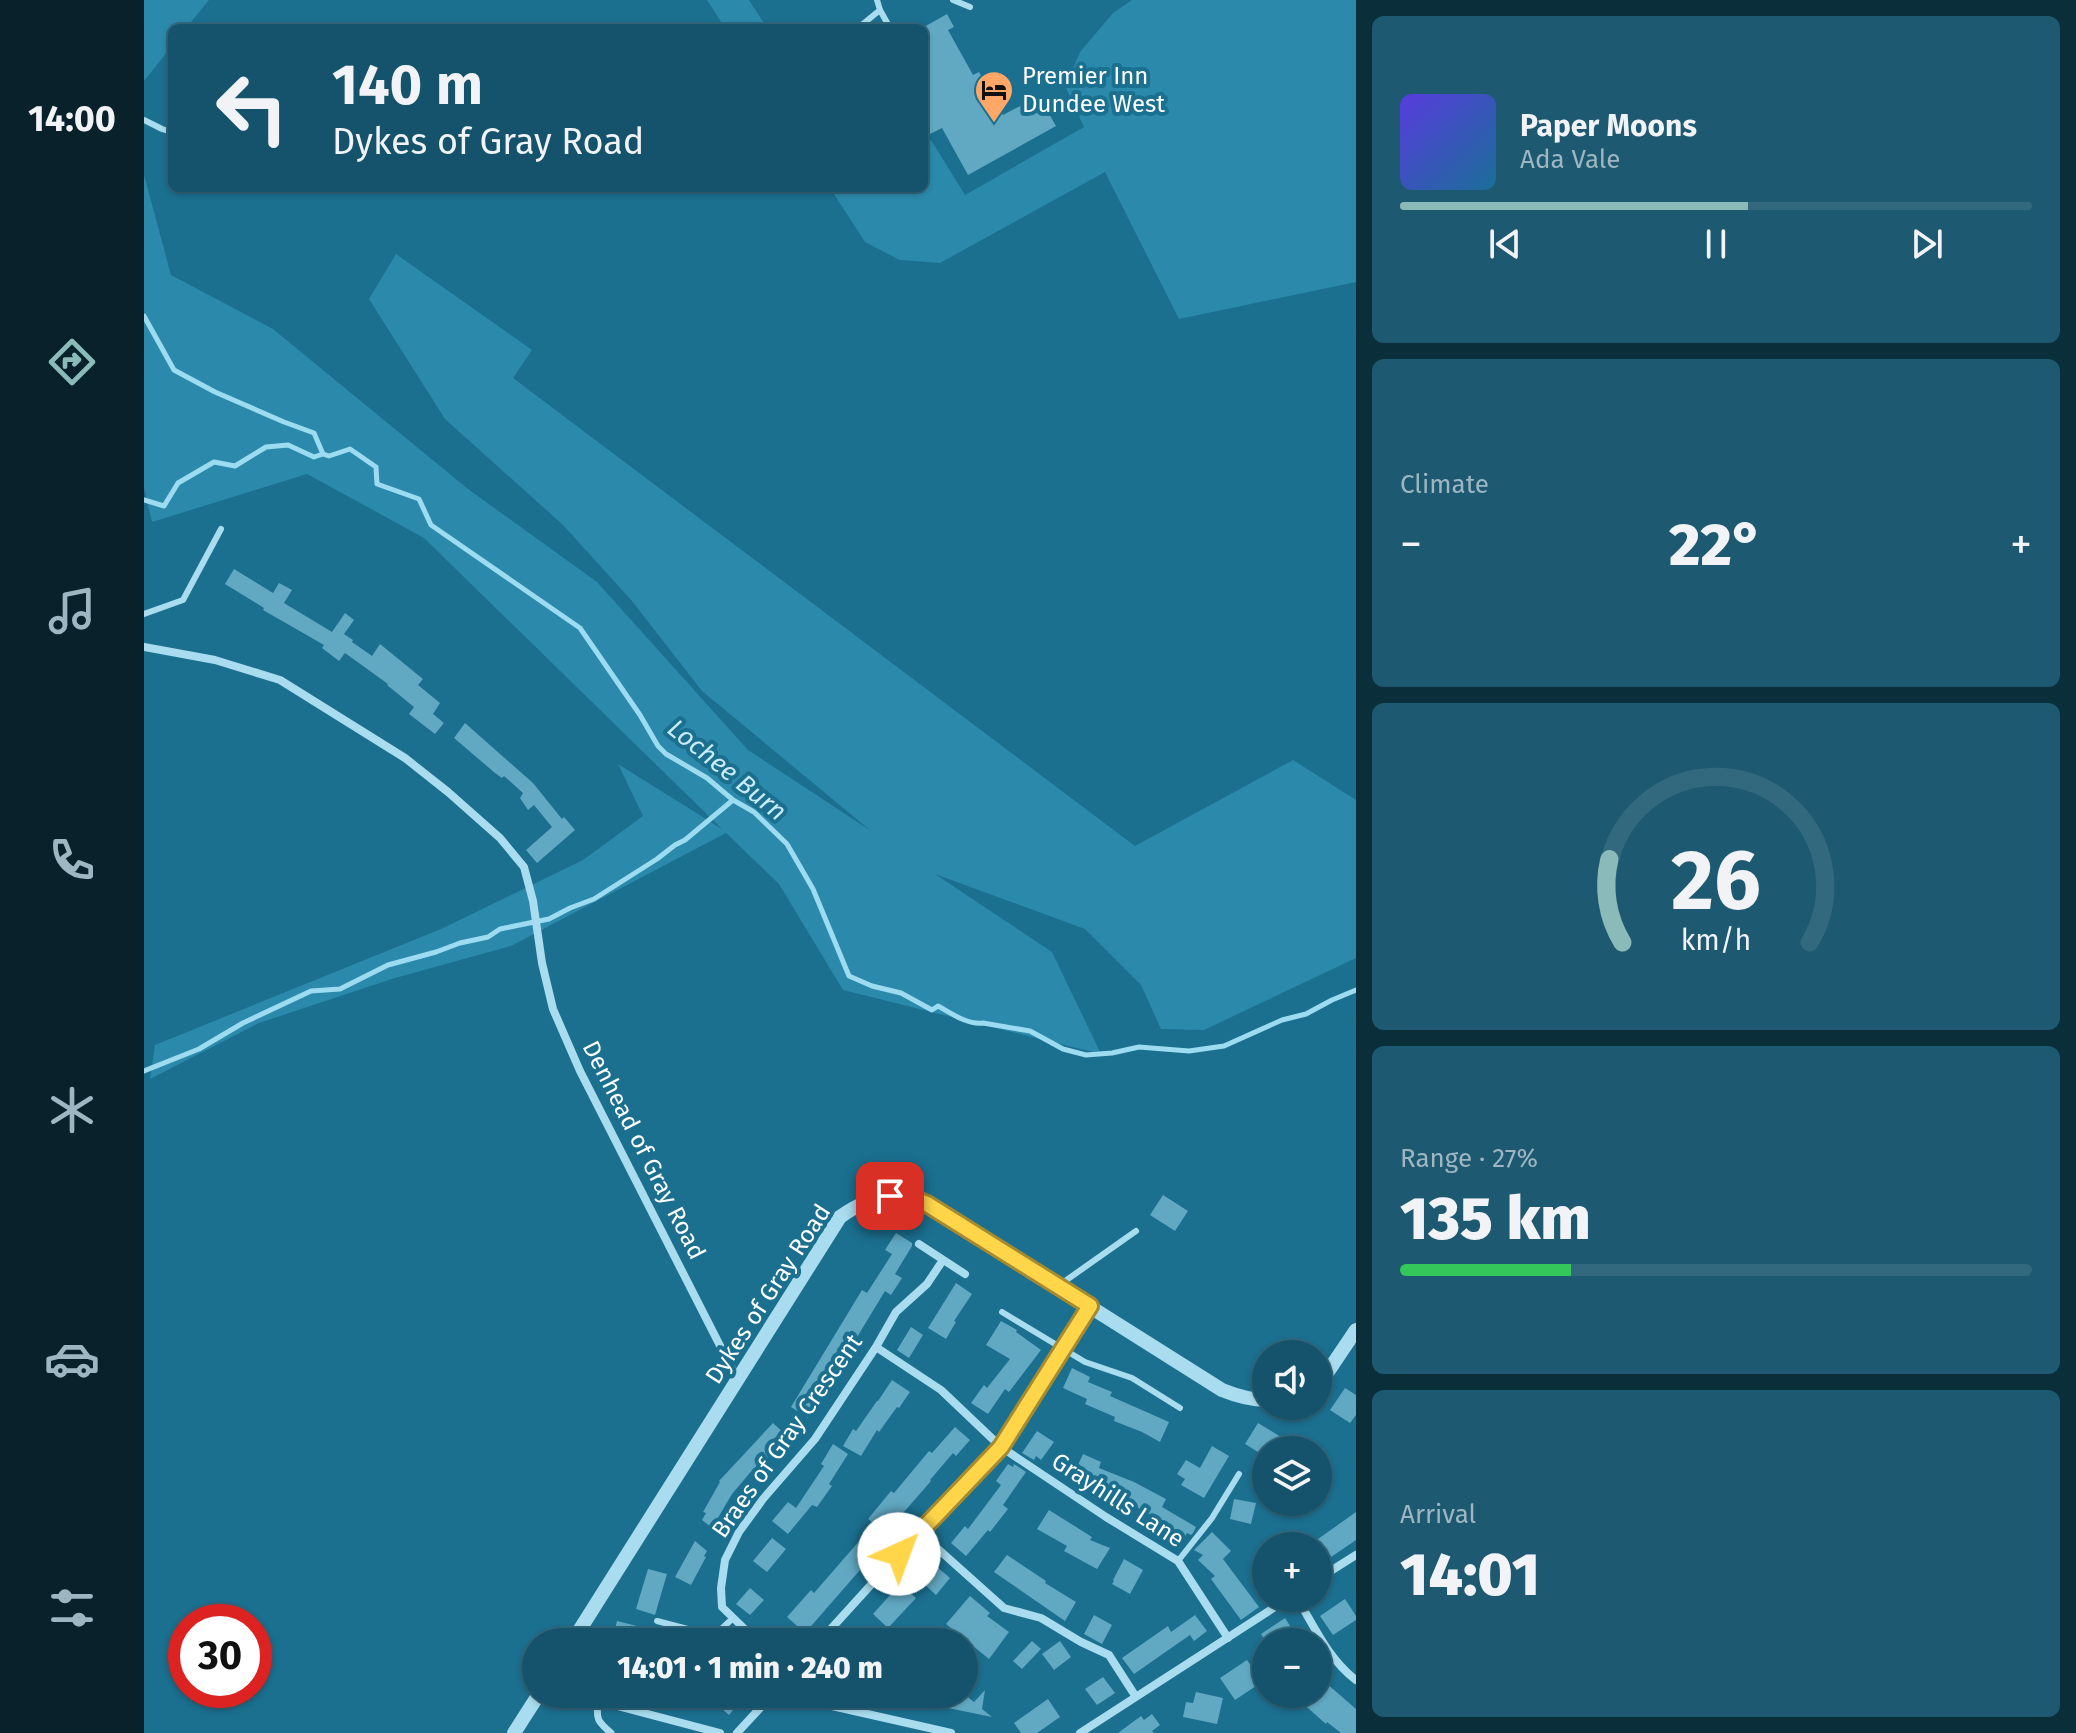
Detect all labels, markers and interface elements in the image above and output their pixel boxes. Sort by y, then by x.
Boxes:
text: 140 m [332,52,483,119]
icon: left [200,56,304,160]
place label: Premier Inn Dundee West [1022,62,1165,118]
hotel icon: Premier Inn Dundee West [973,69,1015,124]
text: 14:00 [28,97,116,141]
text: Paper Moons [1520,108,1697,144]
text: Dykes of Gray Road [332,120,644,164]
text: Ada Vale [1520,144,1620,175]
icon: previous [1483,222,1527,266]
icon: pause [1694,222,1738,266]
icon: next [1905,222,1949,266]
icon: directions [44,334,100,390]
text: Climate [1400,469,1489,500]
text: 22° [1669,509,1763,581]
text: − [1400,518,1422,571]
text: + [2010,518,2032,571]
icon: music [44,583,100,639]
water label: Lochee Burn [661,713,793,827]
text: 26 [1671,830,1761,930]
icon: phone [44,832,100,888]
text: km/h [1681,923,1751,958]
street label: Denhead of Gray Road [577,1036,711,1264]
icon: climate [44,1082,100,1138]
text: Range · 27% [1400,1143,1538,1174]
pin [856,1162,924,1230]
icon: arrive [868,1174,912,1218]
text: 135 km [1400,1183,1591,1255]
street label: Dykes of Gray Road [700,1199,836,1389]
street label: Braes of Gray Crescent [706,1328,868,1543]
icon: car [44,1331,100,1387]
map controls [1252,1340,1332,1708]
button: sound [1252,1340,1332,1420]
button: layers [1252,1436,1332,1516]
street label: Grayhills Lane [1046,1447,1190,1553]
text: Arrival [1400,1499,1476,1530]
position arrow [857,1512,941,1596]
button: + [1252,1532,1332,1612]
text: 14:01 [1400,1539,1540,1611]
icon: filters [44,1580,100,1636]
speed limit sign: 30 [168,1604,272,1708]
button: − [1252,1628,1332,1708]
text: 14:01 · 1 min · 240 m [617,1650,883,1686]

